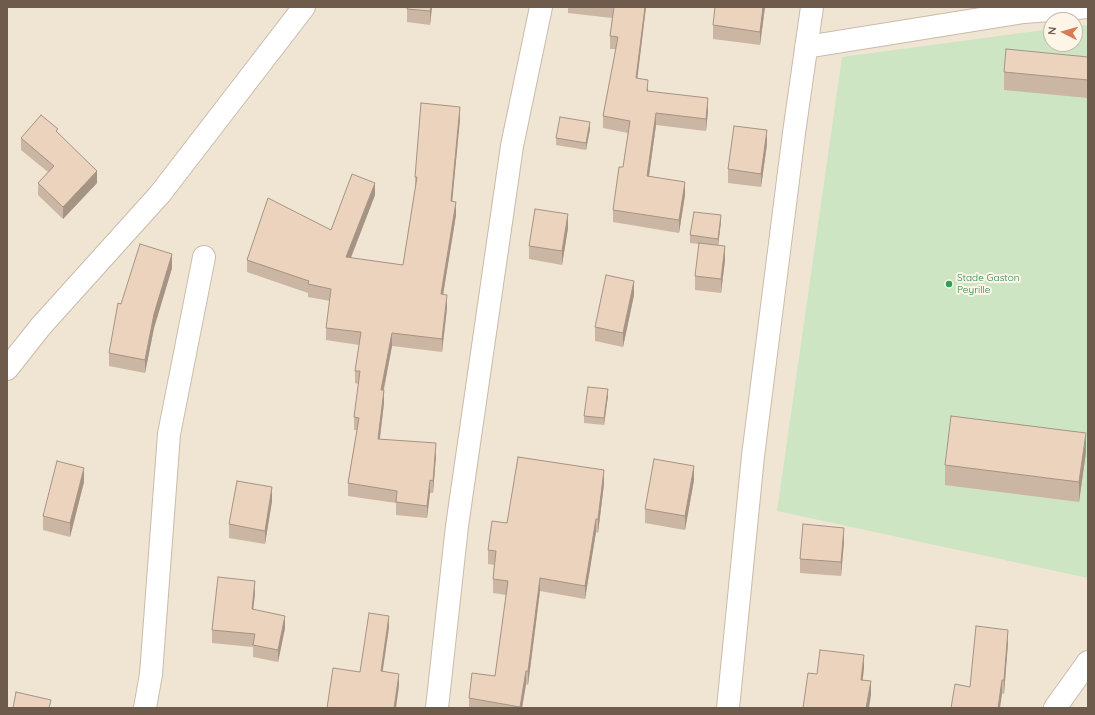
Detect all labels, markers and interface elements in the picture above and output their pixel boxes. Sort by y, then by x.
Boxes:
north arrow [1043,12,1083,52]
text: N [1045,26,1059,36]
place label: Stade Gaston Peyrille [957,272,1020,296]
marker: Stade Gaston Peyrille [944,279,954,289]

